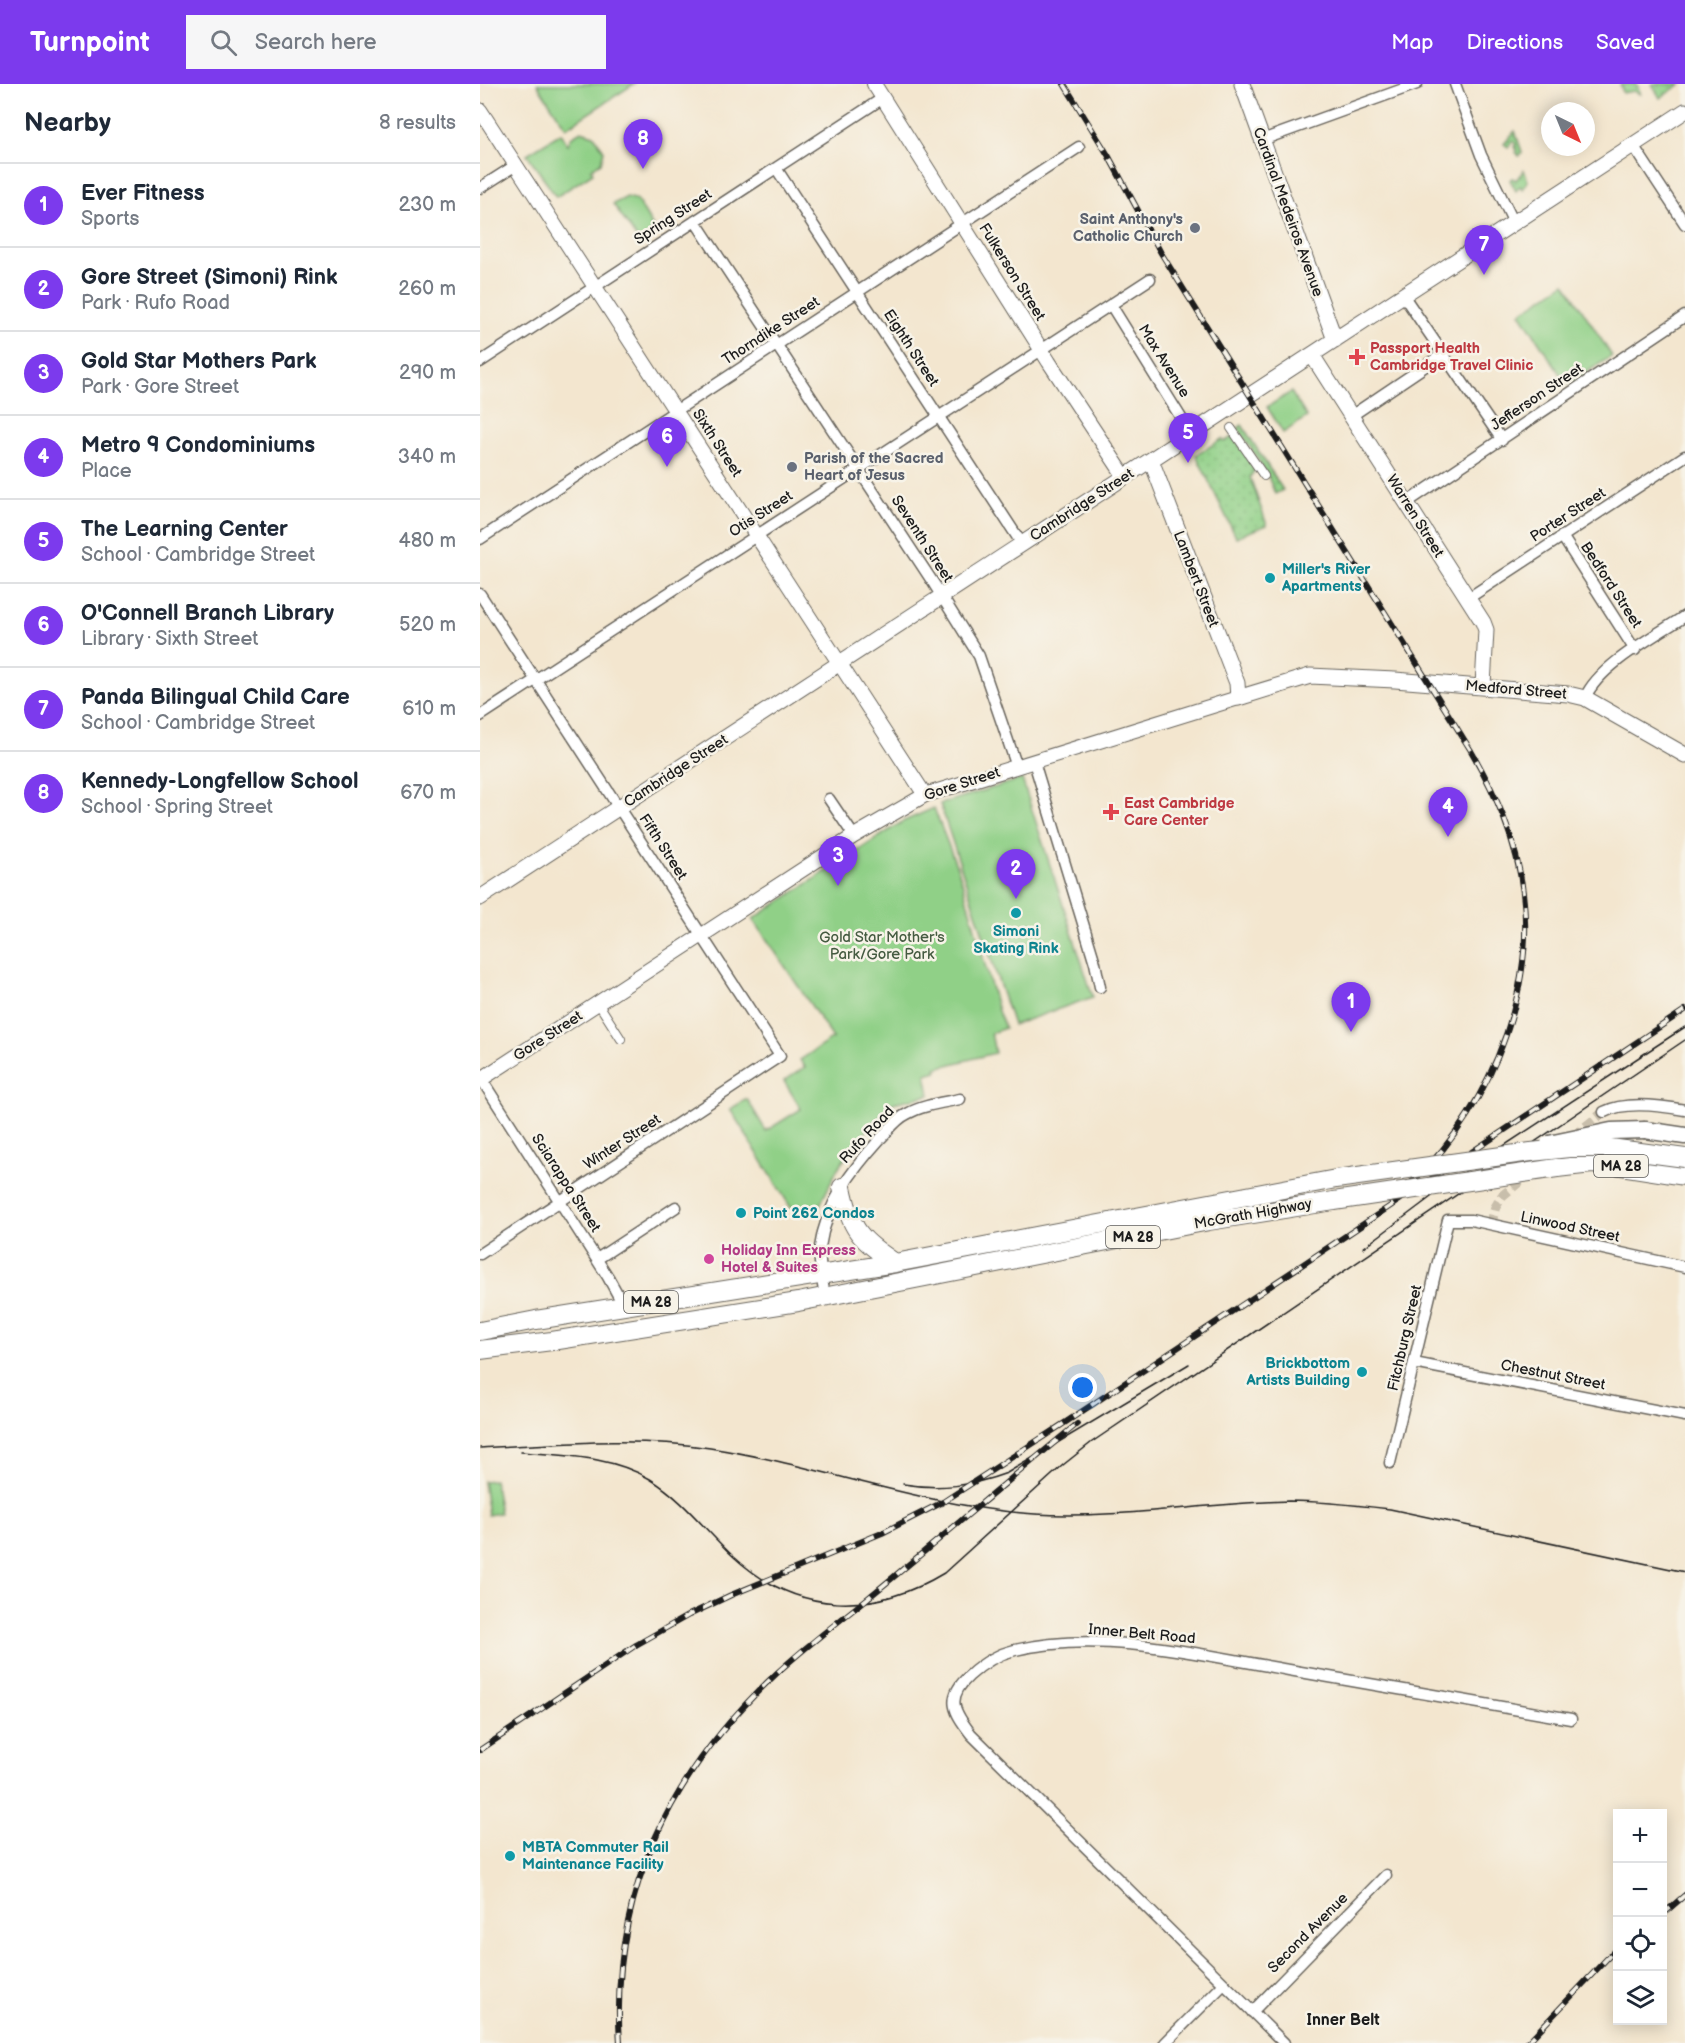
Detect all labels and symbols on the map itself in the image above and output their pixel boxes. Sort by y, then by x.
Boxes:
north arrow [1541,102,1595,156]
pin: 8 [624,120,662,169]
street label: Cardinal Medeiros Avenue [1248,125,1328,299]
street label: Spring Street [631,185,716,249]
place label: Saint Anthony's Catholic Church [1073,210,1183,246]
street label: Fulkerson Street [974,220,1050,325]
marker: Saint Anthony's Catholic Church [1188,221,1202,235]
pin: 7 [1464,226,1504,275]
street label: Thorndike Street [719,292,824,370]
street label: Eighth Street [879,306,943,390]
street label: Max Avenue [1134,321,1194,401]
place label: Passport Health Cambridge Travel Clinic [1370,339,1533,375]
marker: Passport Health Cambridge Travel Clinic [1348,348,1366,366]
street label: Jefferson Street [1487,359,1587,435]
street label: Sixth Street [688,405,746,481]
pin: 5 [1168,414,1208,463]
pin: 6 [648,418,687,467]
place label: Parish of the Sacred Heart of Jesus [804,449,943,485]
marker: Parish of the Sacred Heart of Jesus [785,460,799,474]
street label: Cambridge Street [1026,464,1138,546]
street label: Warren Street [1382,471,1448,561]
street label: Porter Street [1527,483,1610,546]
street label: Otis Street [726,486,797,542]
street label: Seventh Street [887,492,957,586]
street label: Lambert Street [1169,528,1223,630]
street label: Bedford Street [1576,538,1646,632]
place label: Miller's River Apartments [1281,560,1371,596]
marker: Miller's River Apartments [1263,571,1277,585]
street label: Medford Street [1465,676,1568,704]
street label: Cambridge Street [620,730,732,812]
street label: Gore Street [922,763,1003,805]
pin: 4 [1428,788,1468,837]
place label: East Cambridge Care Center [1124,794,1235,830]
marker: East Cambridge Care Center [1102,803,1120,821]
street label: Fifth Street [635,810,692,884]
pin: 3 [818,836,858,886]
pin: 2 [996,850,1036,899]
marker: Simoni Skating Rink [1009,906,1023,920]
place label: Simoni Skating Rink [973,922,1059,958]
park label: Gold Star Mother's Park/Gore Park [819,928,945,964]
pin: 1 [1332,982,1370,1032]
street label: Gore Street [510,1006,587,1065]
street label: Rufo Road [836,1102,898,1168]
street label: Winter Street [580,1110,665,1174]
street label: Sciarappa Street [527,1130,605,1236]
road number: MA 28 [1594,1155,1648,1177]
street label: McGrath Highway [1193,1194,1314,1234]
place label: Point 262 Condos [753,1204,875,1223]
marker: Point 262 Condos [734,1206,748,1220]
street label: Linwood Street [1519,1207,1622,1247]
road number: MA 28 [1106,1226,1160,1248]
place label: Holiday Inn Express Hotel & Suites [721,1241,856,1277]
marker: Holiday Inn Express Hotel & Suites [702,1252,716,1266]
street label: Fitchburg Street [1384,1283,1427,1393]
road number: MA 28 [624,1291,678,1313]
place label: Brickbottom Artists Building [1246,1354,1350,1390]
street label: Chestnut Street [1499,1356,1607,1395]
marker: Brickbottom Artists Building [1355,1365,1369,1379]
your location [1068,1373,1097,1402]
street label: Inner Belt Road [1088,1620,1196,1648]
place label: MBTA Commuter Rail Maintenance Facility [522,1838,669,1874]
marker: MBTA Commuter Rail Maintenance Facility [503,1849,517,1863]
street label: Second Avenue [1264,1889,1352,1977]
district label: Inner Belt [1306,2011,1380,2030]

